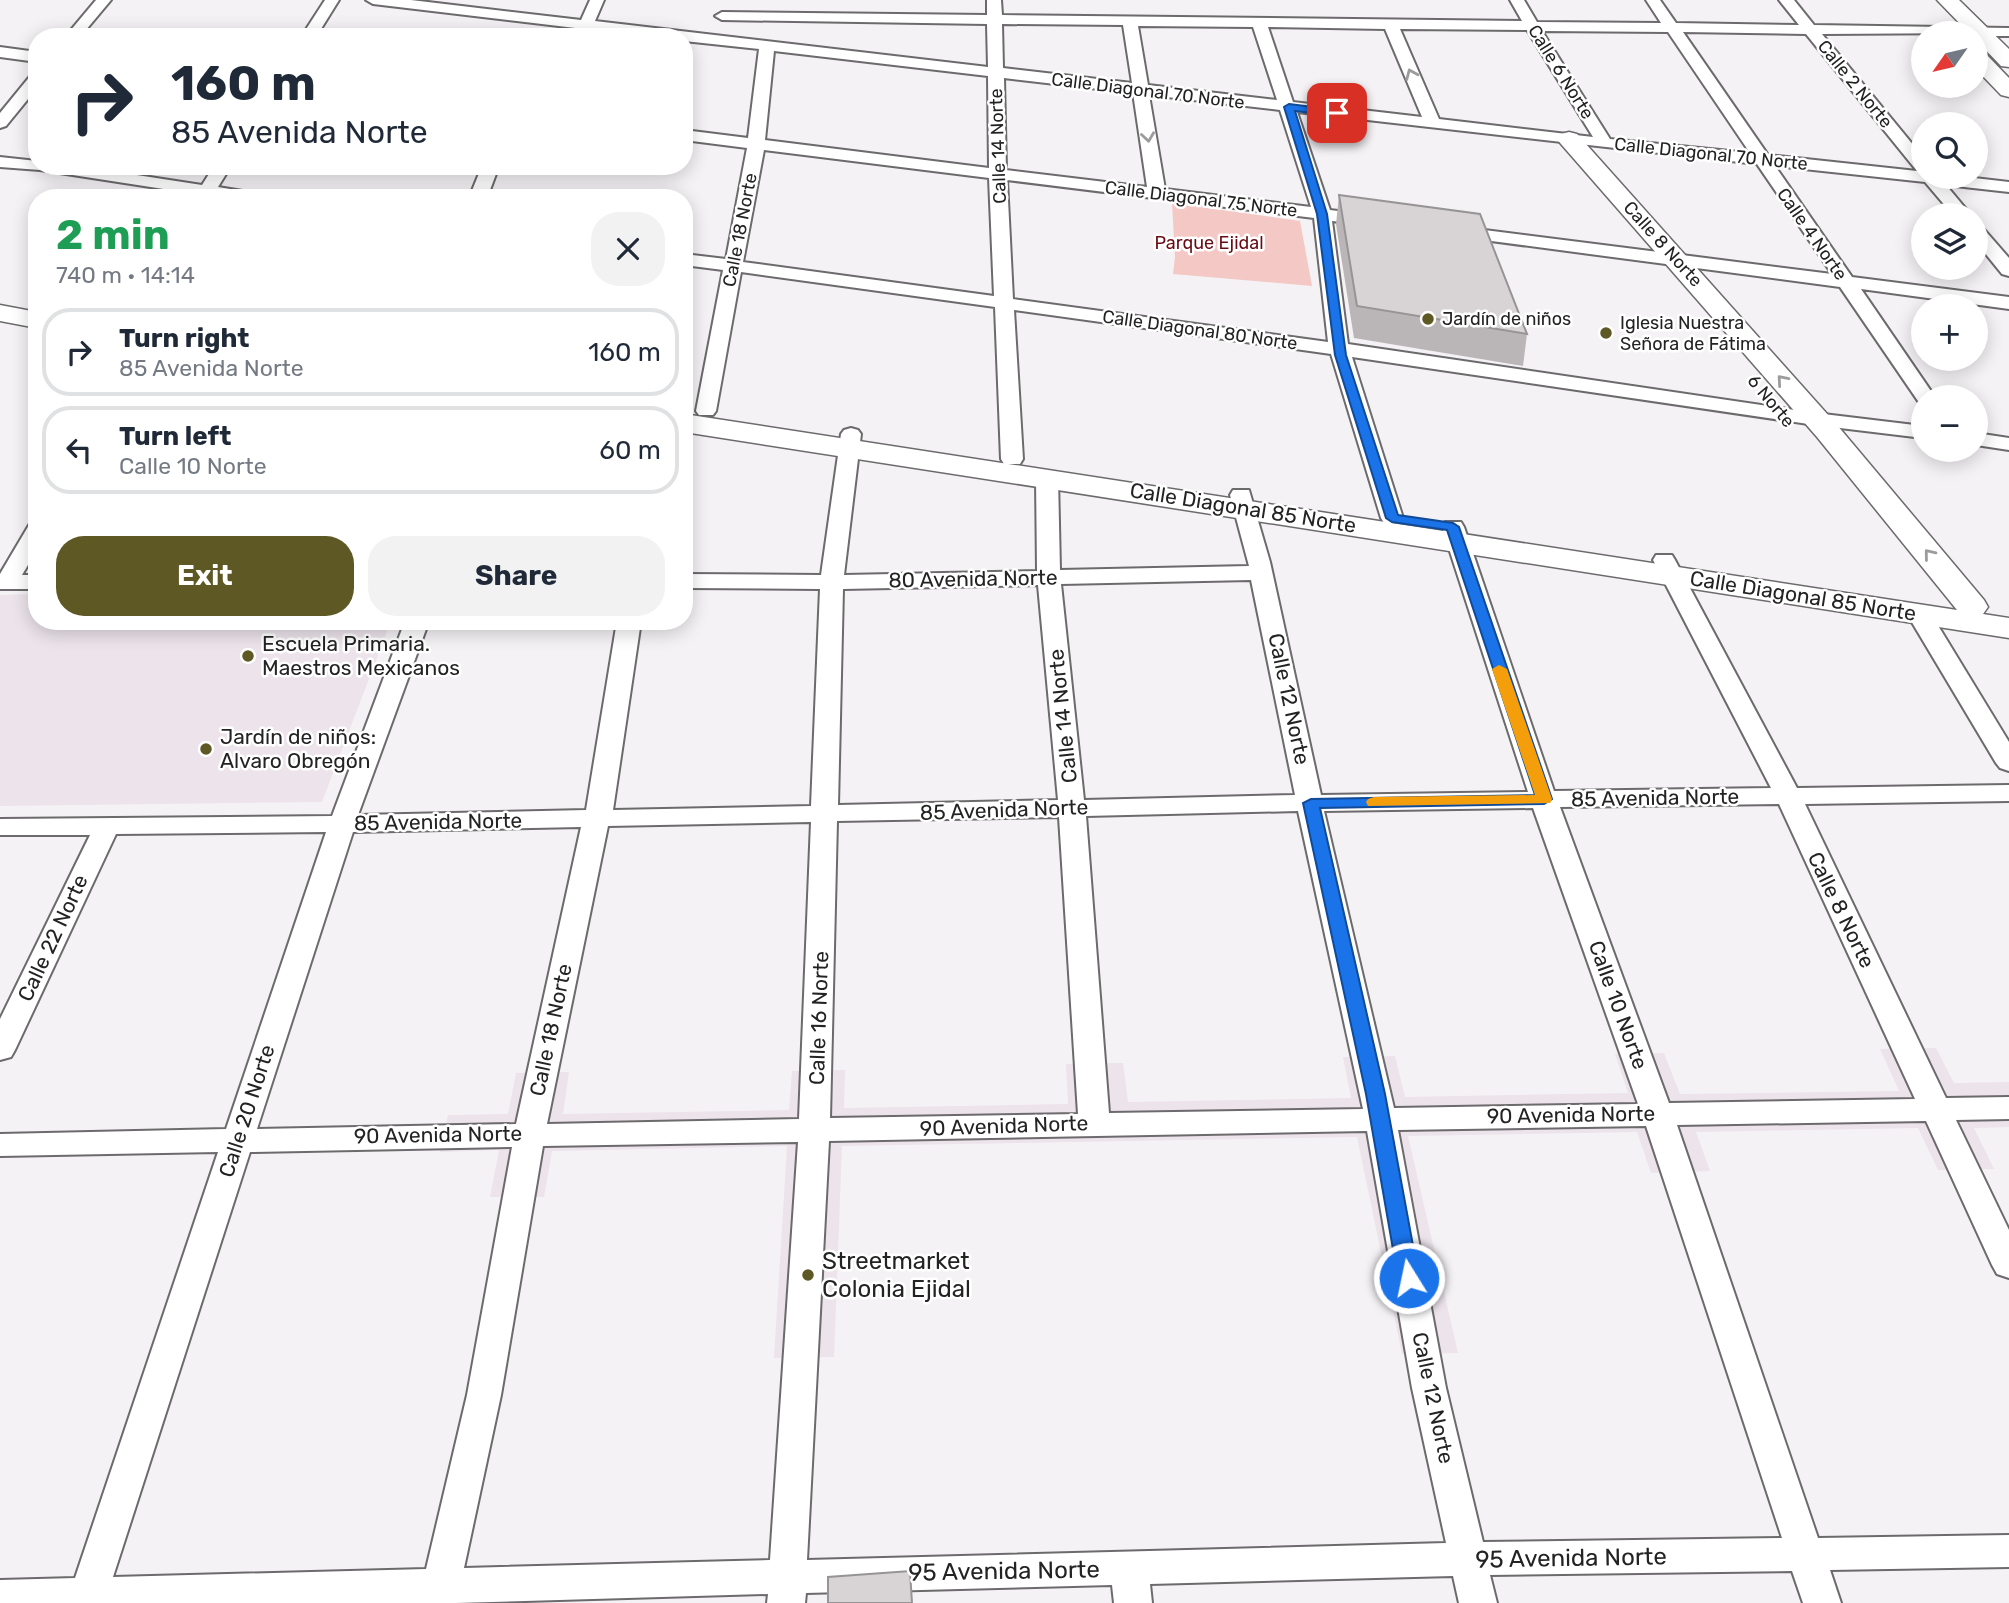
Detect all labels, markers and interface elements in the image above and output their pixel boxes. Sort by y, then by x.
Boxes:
street label: Calle 6 Norte [1523,21,1599,123]
north arrow [1911,21,1988,98]
map controls [1911,21,1988,462]
street label: Calle 2 Norte [1813,36,1897,132]
text: 160 m [171,54,316,112]
icon: right [56,56,147,147]
street label: Calle Diagonal 70 Norte [1050,68,1246,114]
one-way arrow [1405,69,1419,81]
pin [1307,83,1367,143]
street label: Calle 14 Norte [985,88,1011,204]
icon: arrive [1318,94,1356,132]
button: search [1911,112,1988,189]
text: 85 Avenida Norte [171,113,428,151]
one-way arrow [1141,131,1156,143]
street label: Calle Diagonal 70 Norte [1613,133,1809,175]
street label: Calle 18 Norte [718,171,762,289]
street label: Calle Diagonal 75 Norte [1104,176,1298,222]
street label: Calle 4 Norte [1772,184,1852,284]
street label: Calle 8 Norte [1619,197,1707,291]
button: layers [1911,203,1988,280]
text: 2 min [56,210,170,260]
button: close [591,212,665,286]
park label: Parque Ejidal [1154,232,1264,254]
text: 740 m · 14:14 [56,261,195,289]
button: + [1911,294,1988,371]
street label: Calle Diagonal 80 Norte [1101,305,1299,355]
place label: Jardín de niños [1442,308,1571,330]
marker: Jardín de niños [1420,311,1436,327]
place label: Iglesia Nuestra Señora de Fátima [1620,312,1766,355]
text: Turn right [119,323,249,354]
marker: Iglesia Nuestra Señora de Fátima [1598,325,1614,341]
icon: right [60,333,98,371]
text: 160 m [588,337,661,368]
text: 85 Avenida Norte [119,354,304,382]
street label: 6 Norte [1743,370,1799,432]
one-way arrow [1778,376,1790,389]
button: − [1911,385,1988,462]
text: Turn left [119,421,231,452]
icon: left [60,431,98,469]
text: 60 m [599,435,661,466]
text: Calle 10 Norte [119,452,267,480]
street label: Calle Diagonal 85 Norte [1128,477,1358,538]
button: Exit [56,536,354,616]
button: Share [368,536,665,616]
one-way arrow [1924,550,1937,562]
street label: 80 Avenida Norte [888,565,1058,592]
street label: Calle Diagonal 85 Norte [1688,565,1918,626]
place label: Escuela Primaria. Maestros Mexicanos [262,631,460,680]
street label: Calle 12 Norte [1263,631,1316,767]
marker: Escuela Primaria. Maestros Mexicanos [240,648,256,664]
street label: Calle 14 Norte [1043,648,1082,784]
place label: Jardín de niños: Alvaro Obregón [220,724,376,773]
marker: Jardín de niños: Alvaro Obregón [198,741,214,757]
street label: 85 Avenida Norte [1571,784,1739,811]
street label: 85 Avenida Norte [919,794,1089,825]
street label: 85 Avenida Norte [354,808,522,835]
street label: Calle 8 Norte [1803,848,1880,972]
street label: Calle 22 Norte [12,870,93,1005]
street label: Calle 10 Norte [1584,937,1653,1072]
street label: Calle 16 Norte [804,951,833,1085]
street label: Calle 18 Norte [524,961,577,1098]
street label: Calle 20 Norte [213,1041,280,1180]
street label: 90 Avenida Norte [1487,1101,1655,1128]
street label: 90 Avenida Norte [919,1110,1089,1141]
street label: 90 Avenida Norte [354,1121,522,1148]
position arrow [1372,1241,1446,1315]
place label: Streetmarket Colonia Ejidal [822,1247,971,1303]
marker: Streetmarket Colonia Ejidal [800,1267,816,1283]
street label: Calle 12 Norte [1407,1330,1460,1466]
street label: 95 Avenida Norte [1475,1542,1667,1574]
street label: 95 Avenida Norte [908,1555,1100,1587]

